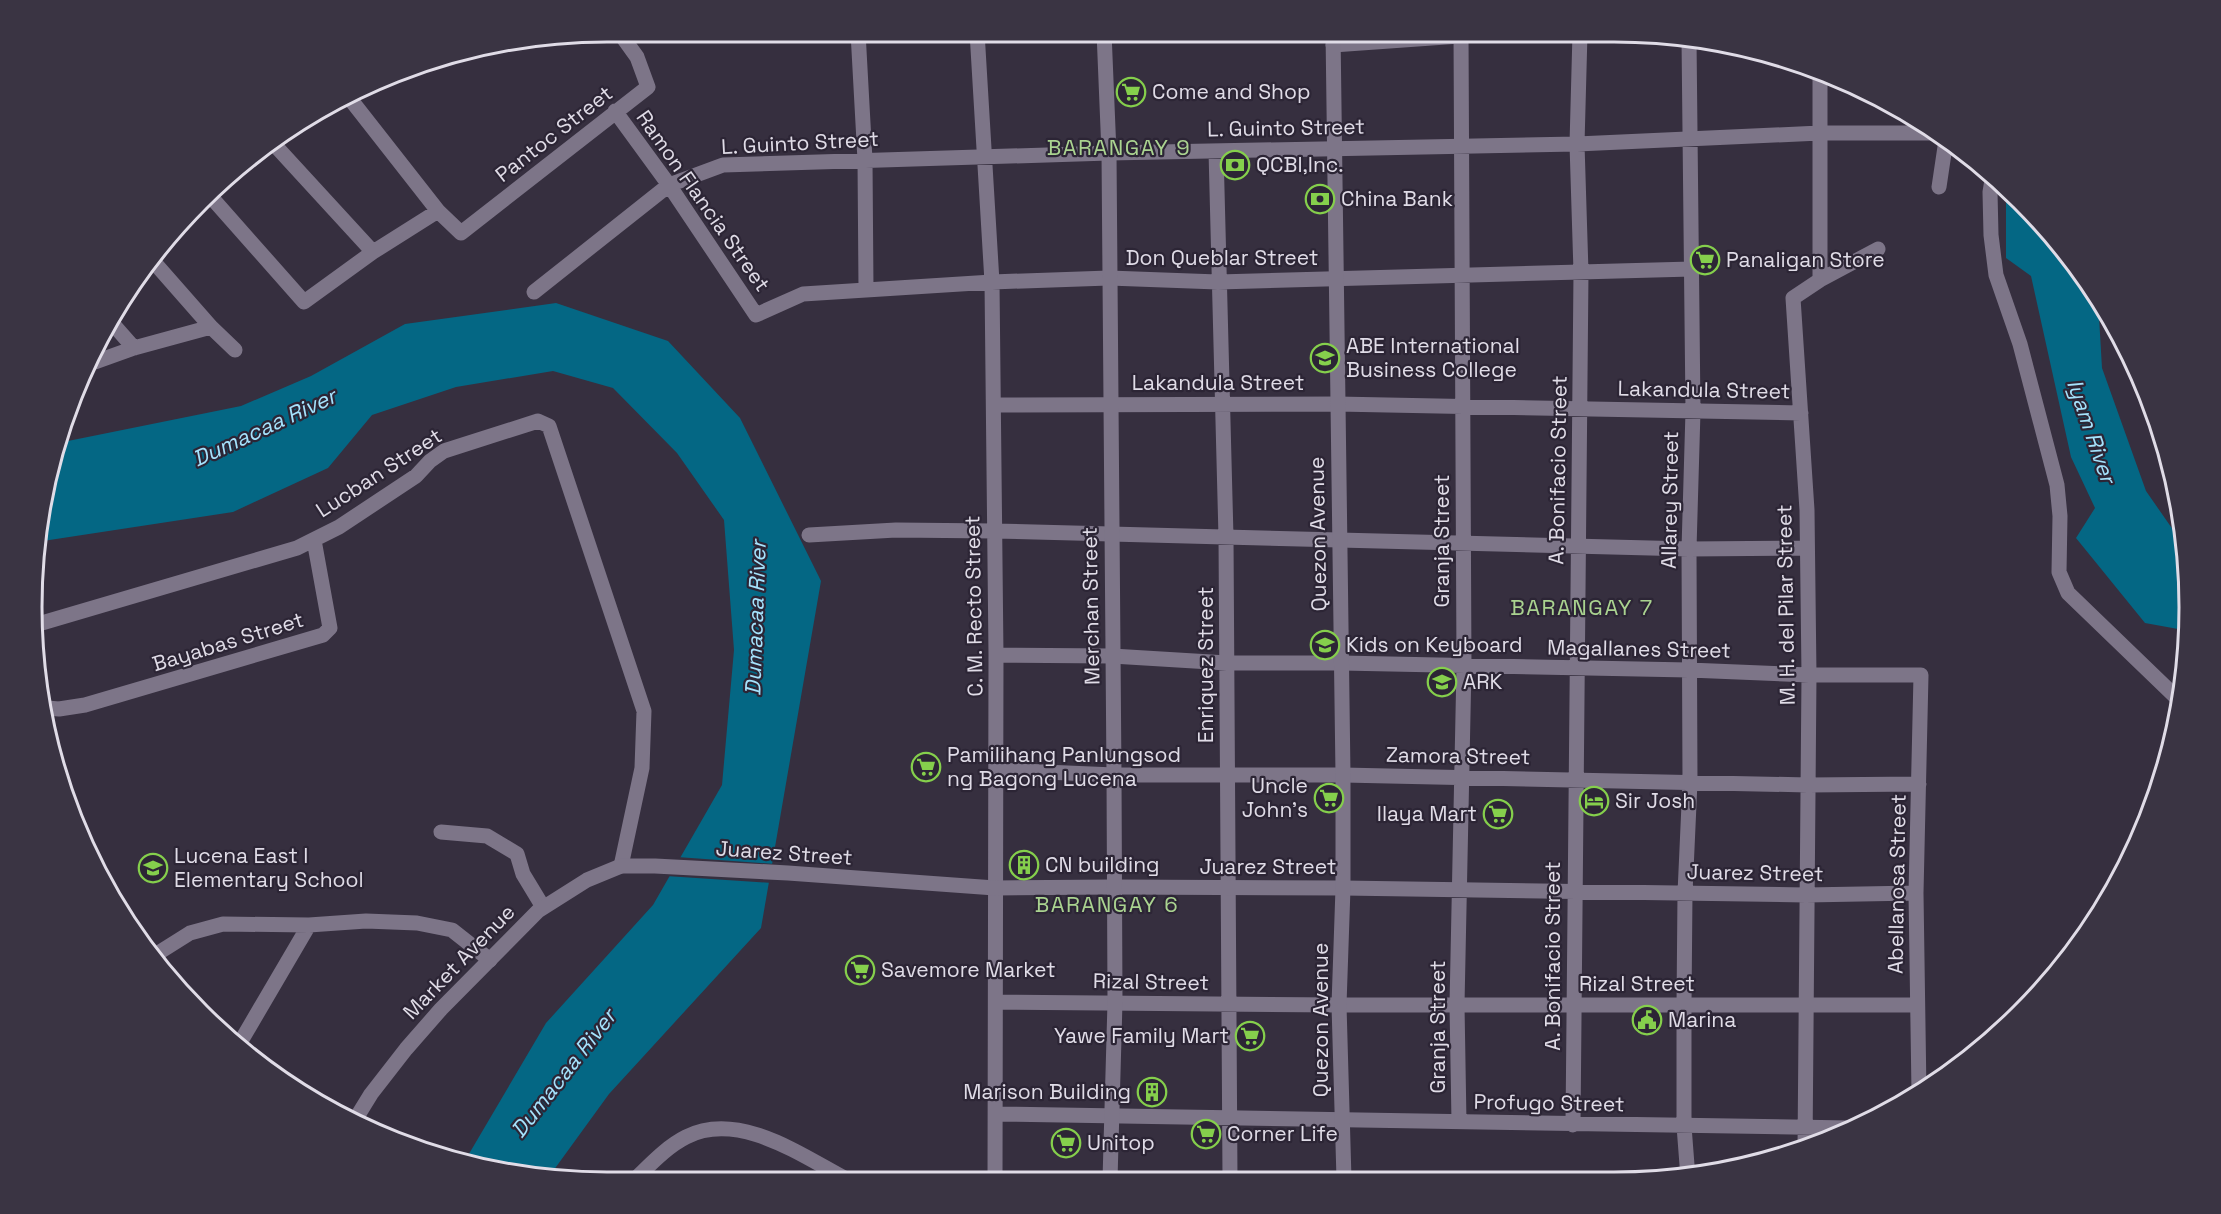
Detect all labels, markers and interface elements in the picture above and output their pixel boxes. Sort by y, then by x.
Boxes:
supermarket icon: Come and Shop [1115,76,1147,108]
place label: Come and Shop [1152,78,1310,105]
street label: Pantoc Street [490,79,618,188]
street label: Ramon Flancia Street [631,105,776,297]
street label: L. Guinto Street [1207,113,1365,142]
street label: L. Guinto Street [721,125,879,160]
district label: BARANGAY 9 [1047,133,1191,161]
bank icon: QCBI,Inc. [1219,149,1251,181]
place label: QCBI,Inc. [1256,151,1344,178]
bank icon: China Bank [1304,183,1336,215]
place label: China Bank [1341,185,1453,212]
street label: Don Queblar Street [1126,244,1318,271]
supermarket icon: Panaligan Store [1689,244,1721,276]
place label: Panaligan Store [1726,246,1885,273]
place label: ABE International Business College [1346,332,1520,383]
school or university icon: ABE International Business College [1309,342,1341,374]
street label: Lakandula Street [1132,369,1304,396]
street label: Lakandula Street [1617,374,1791,405]
street label: A. Bonifacio Street [1542,375,1573,565]
water label: Iyam River [2061,375,2124,489]
water label: Dumacaa River [188,380,343,473]
street label: Lucban Street [311,422,447,523]
street label: Allarey Street [1655,431,1684,569]
street label: Quezon Avenue [1303,456,1332,612]
street label: Granja Street [1428,474,1455,608]
street label: M. H. del Pilar Street [1770,504,1801,706]
street label: C. M. Recto Street [958,515,989,697]
street label: Merchan Street [1076,527,1105,685]
water label: Dumacaa River [738,537,772,696]
street label: Enriquez Street [1192,587,1219,743]
district label: BARANGAY 7 [1510,593,1654,621]
street label: Bayabas Street [149,606,307,677]
school or university icon: Kids on Keyboard [1309,629,1341,661]
place label: Kids on Keyboard [1346,631,1523,658]
street label: Magallanes Street [1547,633,1731,664]
school or university icon: ARK [1426,666,1458,698]
place label: ARK [1463,668,1502,695]
place label: Pamilihang Panlungsod ng Bagong Lucena [947,741,1181,792]
street label: Zamora Street [1386,741,1530,770]
supermarket icon: Pamilihang Panlungsod ng Bagong Lucena [910,751,942,783]
place label: Uncle John's [1242,772,1308,823]
supermarket icon: Uncle John's [1313,782,1345,814]
hotel icon: Sir Josh [1578,785,1610,817]
place label: Sir Josh [1615,787,1695,814]
street label: Abellanosa Street [1881,794,1912,974]
supermarket icon: Ilaya Mart [1482,798,1514,830]
place label: Ilaya Mart [1377,800,1477,827]
street label: Juarez Street [715,834,853,871]
place label: Lucena East I Elementary School [174,842,364,893]
building icon: CN building [1008,849,1040,881]
place label: CN building [1045,851,1160,878]
school or university icon: Lucena East I Elementary School [137,852,169,884]
street label: Juarez Street [1200,853,1336,880]
street label: Juarez Street [1686,858,1824,887]
street label: A. Bonifacio Street [1539,861,1566,1051]
district label: BARANGAY 6 [1035,890,1179,918]
street label: Market Avenue [397,898,520,1025]
street label: Quezon Avenue [1307,943,1334,1097]
supermarket icon: Savemore Market [844,954,876,986]
place label: Savemore Market [881,956,1056,983]
street label: Granja Street [1424,960,1451,1094]
street label: Rizal Street [1093,967,1209,996]
street label: Rizal Street [1579,970,1695,997]
water label: Dumacaa River [504,1001,624,1143]
public building icon: Marina [1631,1004,1663,1036]
place label: Marina [1668,1006,1736,1033]
supermarket icon: Yawe Family Mart [1234,1020,1266,1052]
place label: Yawe Family Mart [1054,1022,1229,1049]
building icon: Marison Building [1136,1076,1168,1108]
place label: Marison Building [963,1078,1131,1105]
street label: Profugo Street [1473,1088,1625,1117]
supermarket icon: Corner Life [1190,1118,1222,1150]
place label: Corner Life [1227,1120,1338,1147]
supermarket icon: Unitop [1050,1127,1082,1159]
place label: Unitop [1087,1129,1155,1156]

